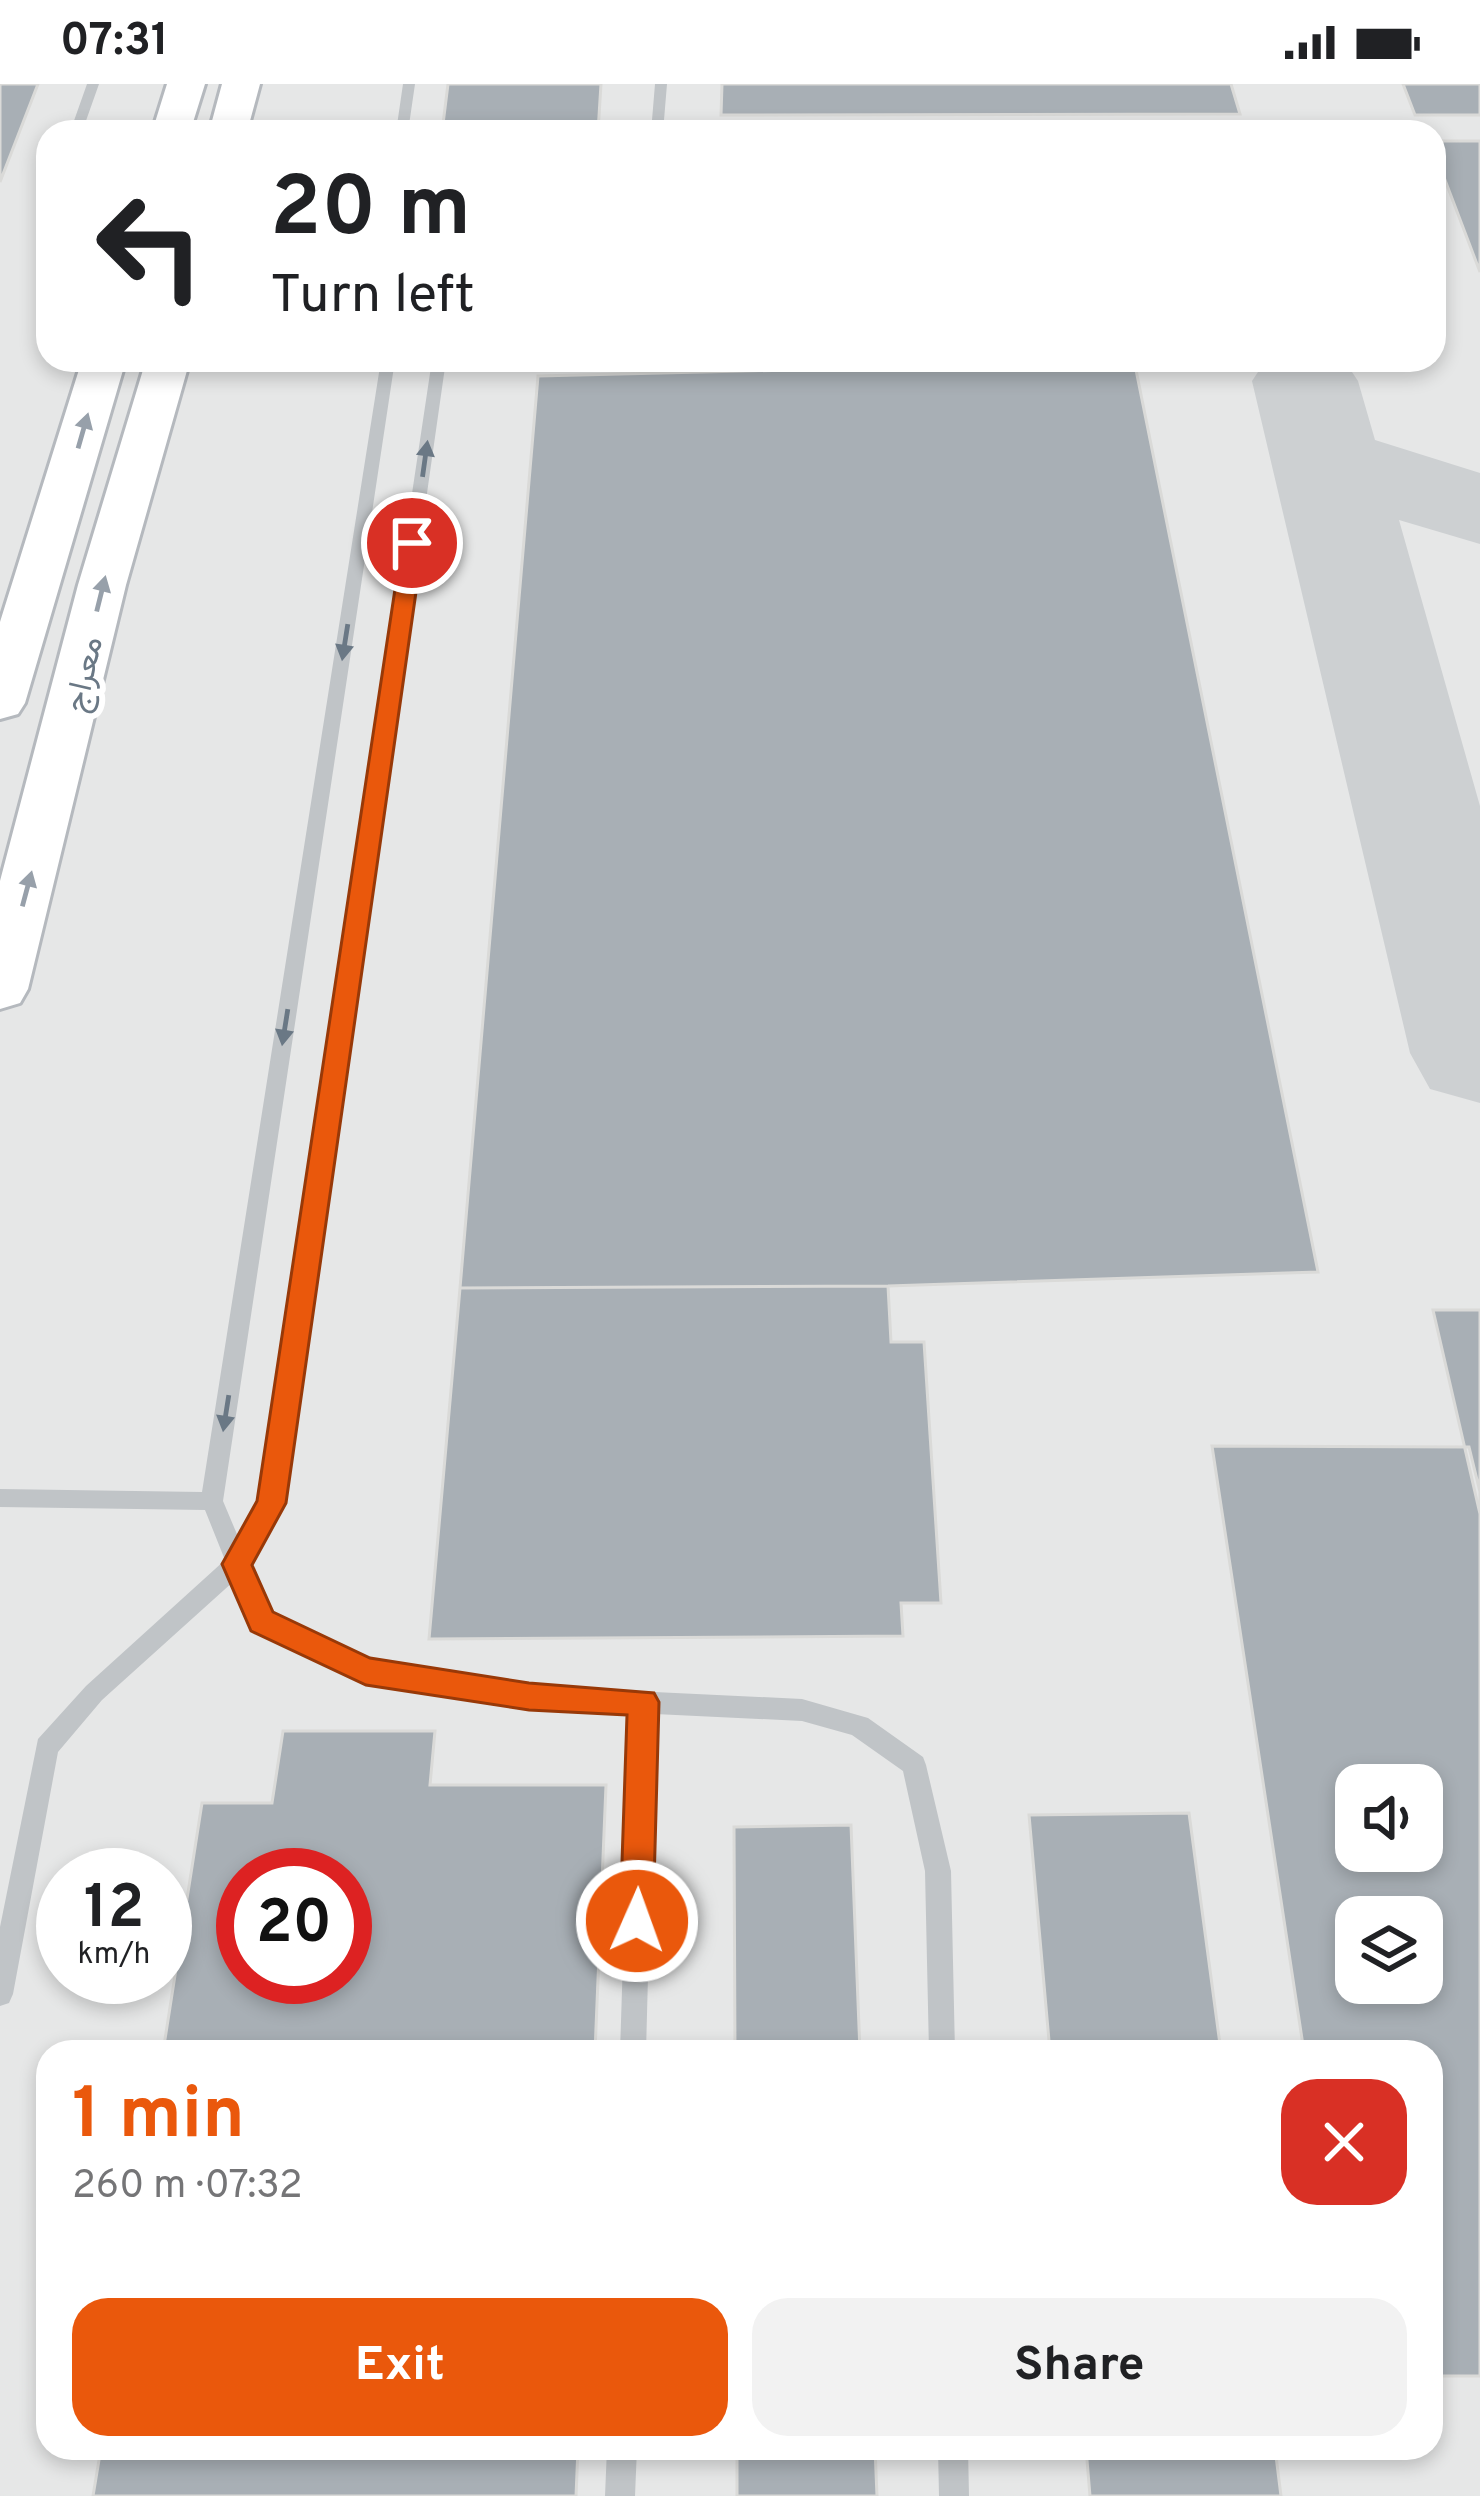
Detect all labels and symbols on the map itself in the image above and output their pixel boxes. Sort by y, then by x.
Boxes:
one-way arrow [75,412,93,449]
one-way arrow [416,440,435,477]
pin [361,492,463,594]
one-way arrow [92,575,111,612]
one-way arrow [335,623,353,661]
street label: معراج [57,633,115,717]
one-way arrow [19,870,38,907]
one-way arrow [275,1009,294,1046]
one-way arrow [216,1394,234,1432]
speed limit sign: 20 [216,1848,372,2004]
position arrow [574,1858,700,1984]

